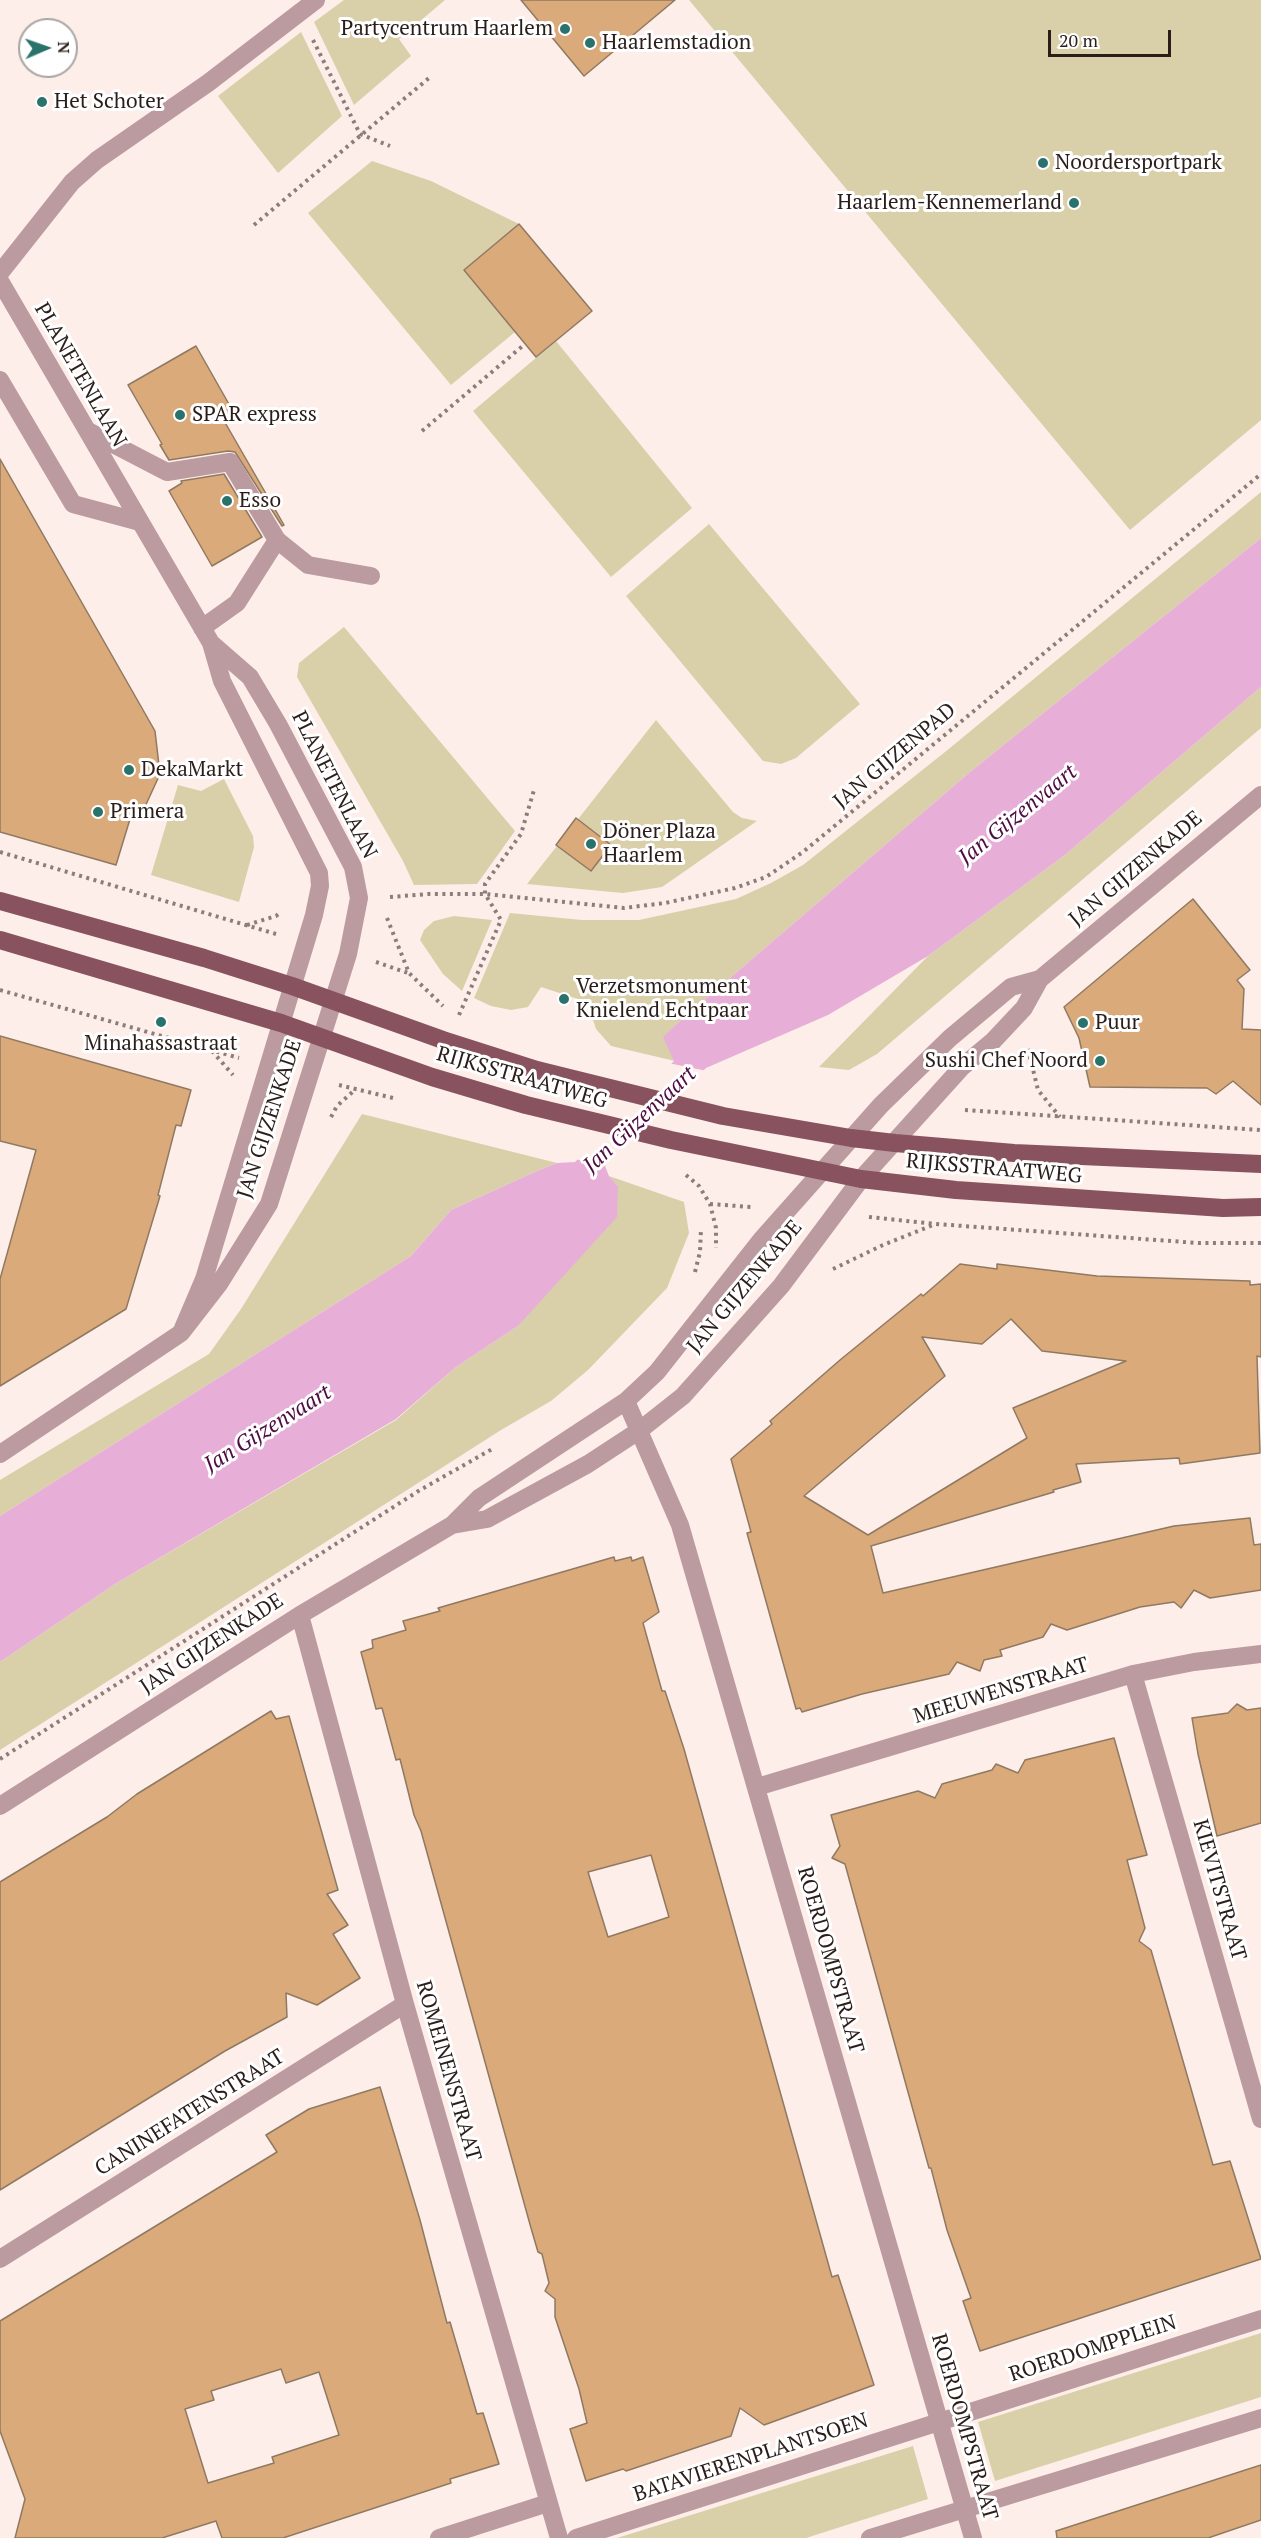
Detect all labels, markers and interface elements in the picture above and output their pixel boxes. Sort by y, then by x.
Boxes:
place label: Partycentrum Haarlem [341,16,553,42]
north arrow [18,18,78,78]
scale bar [1051,18,1174,56]
marker: Partycentrum Haarlem [558,22,572,36]
text: 20 m [1059,28,1098,52]
place label: Haarlemstadion [602,30,751,56]
marker: Haarlemstadion [583,36,597,50]
text: N [53,41,75,54]
place label: Het Schoter [54,89,164,115]
marker: Het Schoter [35,95,49,109]
place label: Noordersportpark [1055,150,1222,176]
marker: Noordersportpark [1036,156,1050,170]
place label: Haarlem-Kennemerland [837,190,1062,216]
marker: Haarlem-Kennemerland [1067,196,1081,210]
street label: PLANETENLAAN [29,298,131,452]
place label: SPAR express [192,402,317,428]
marker: SPAR express [173,408,187,422]
place label: Esso [239,488,281,514]
marker: Esso [220,494,234,508]
street label: JAN GIJZENPAD [829,698,961,814]
street label: PLANETENLAAN [286,707,382,863]
place label: DekaMarkt [141,757,243,783]
water label: Jan Gijzenvaart [954,759,1082,871]
marker: DekaMarkt [122,763,136,777]
place label: Primera [110,799,184,825]
marker: Primera [91,805,105,819]
street label: JAN GIJZENKADE [1064,806,1208,932]
place label: Döner Plaza Haarlem [603,819,716,869]
marker: Döner Plaza Haarlem [584,837,598,851]
place label: Verzetsmonument Knielend Echtpaar [576,974,748,1024]
marker: Verzetsmonument Knielend Echtpaar [557,992,571,1006]
place label: Puur [1095,1010,1140,1036]
marker: Minahassastraat [154,1015,168,1029]
marker: Puur [1076,1016,1090,1030]
place label: Minahassastraat [84,1031,238,1057]
street label: JAN GIJZENKADE [232,1036,308,1202]
street label: RIJKSSTRAATWEG [434,1042,610,1114]
place label: Sushi Chef Noord [925,1048,1088,1074]
marker: Sushi Chef Noord [1093,1054,1107,1068]
water label: Jan Gijzenvaart [578,1061,702,1179]
street label: RIJKSSTRAATWEG [905,1149,1083,1189]
street label: JAN GIJZENKADE [682,1215,808,1359]
water label: Jan Gijzenvaart [200,1380,336,1478]
street label: JAN GIJZENKADE [136,1588,288,1700]
street label: MEEUWENSTRAAT [910,1652,1092,1730]
street label: KIEVITSTRAAT [1187,1817,1251,1963]
street label: ROERDOMPSTRAAT [791,1864,869,2056]
street label: ROMEINENSTRAAT [410,1978,486,2164]
street label: CANINEFATENSTRAAT [91,2044,289,2182]
street label: ROERDOMPPLEIN [1006,2310,1180,2388]
street label: ROERDOMPSTRAAT [925,2331,1003,2523]
street label: BATAVIERENPLANTSOEN [631,2408,871,2508]

